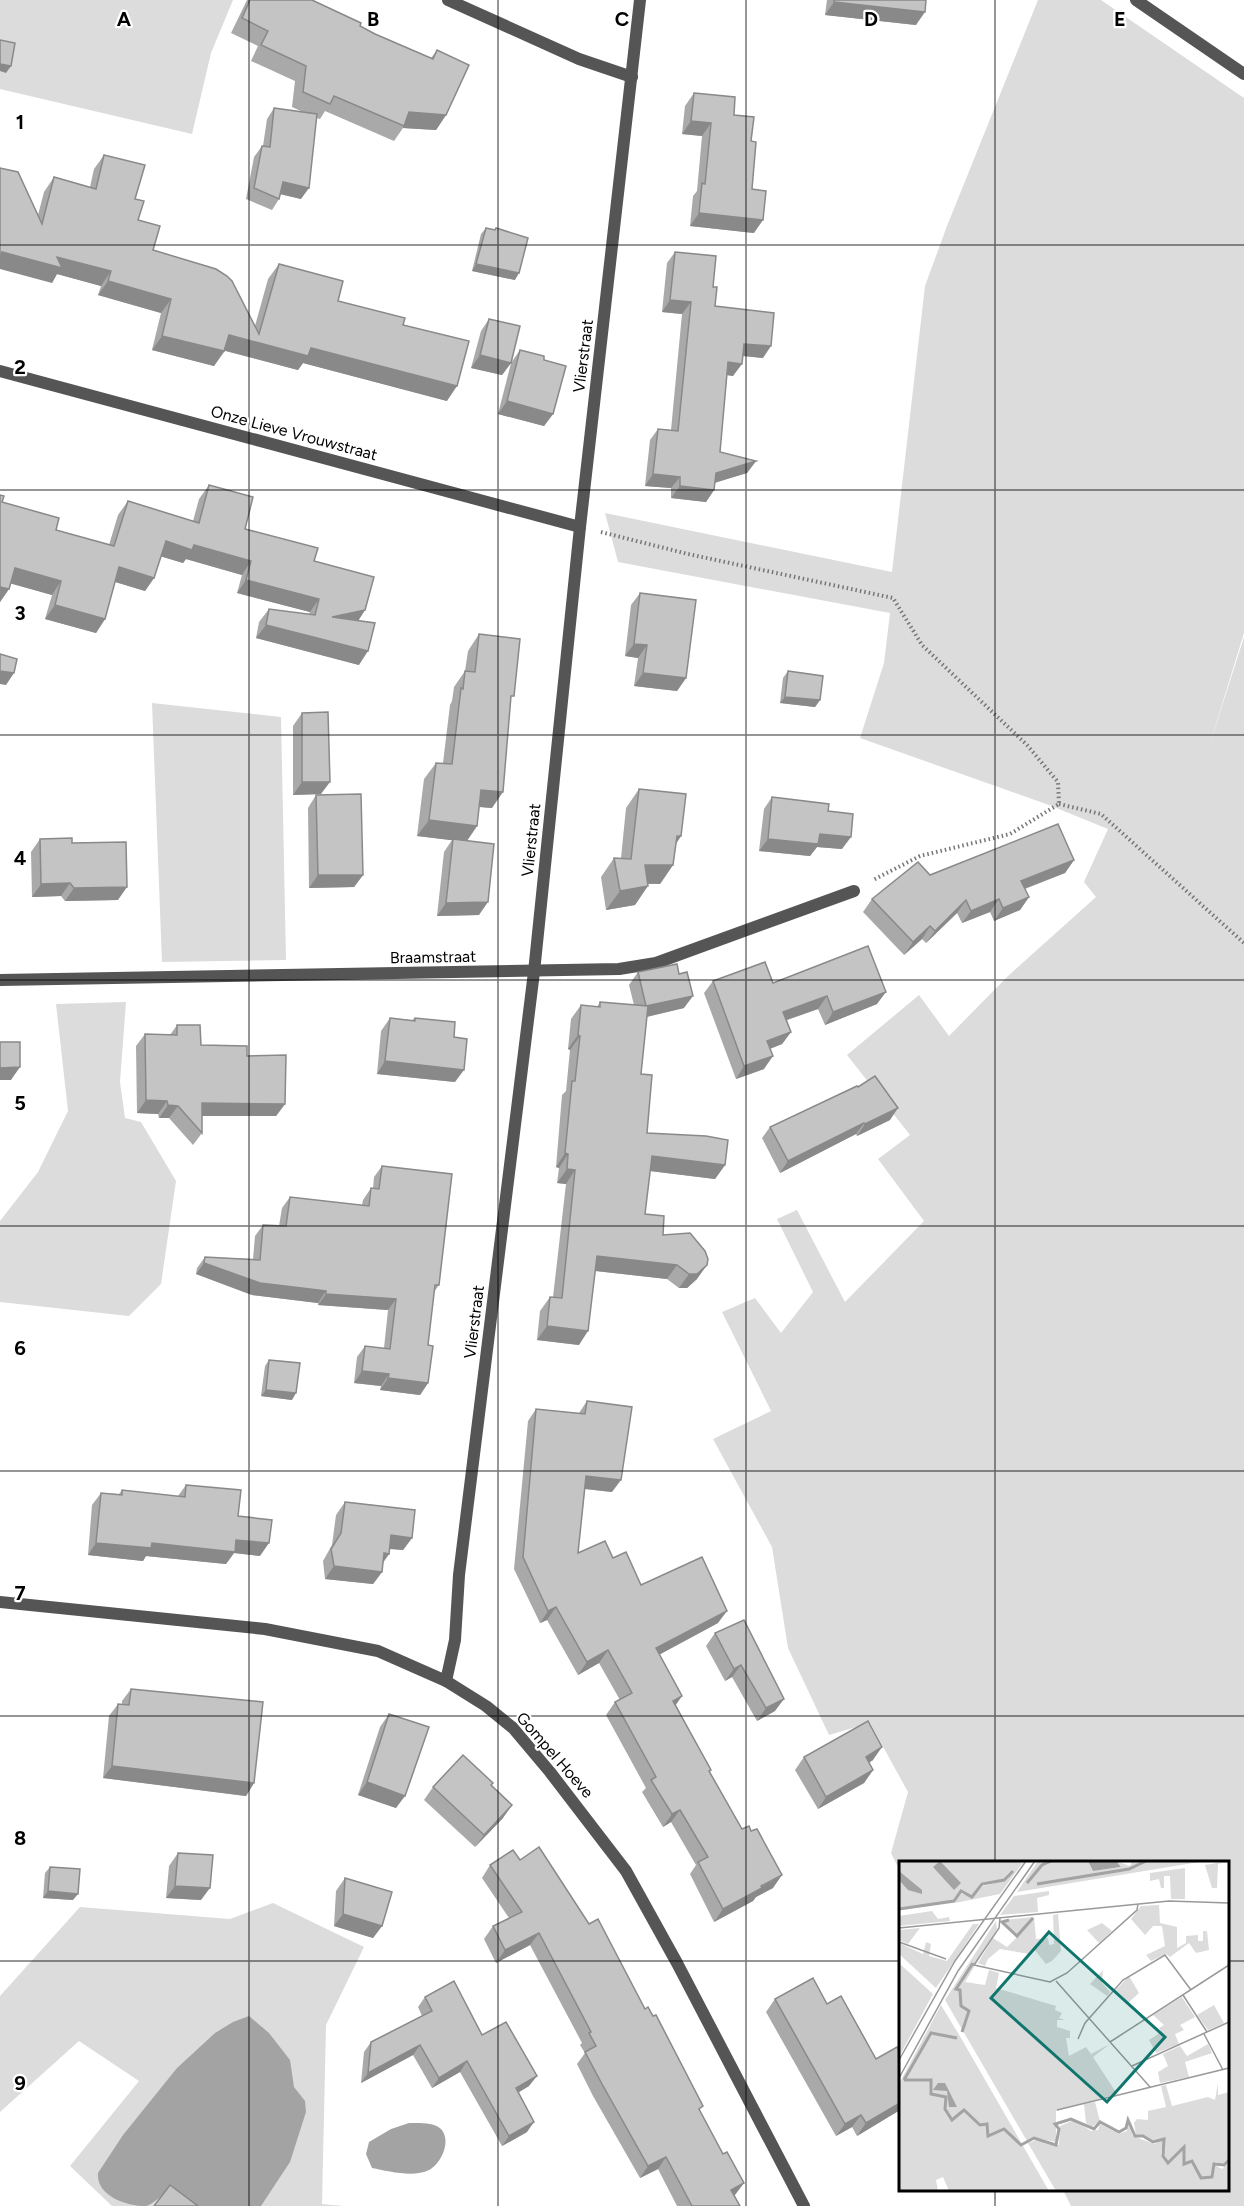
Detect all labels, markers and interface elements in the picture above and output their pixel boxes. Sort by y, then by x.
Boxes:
text: A [117,7,132,31]
text: B [367,7,379,31]
text: C [615,7,629,31]
text: D [864,7,878,31]
text: E [1114,7,1126,31]
text: 1 [16,110,24,134]
street label: Vlierstraat [569,318,597,394]
text: 2 [14,355,26,379]
street label: Onze Lieve Vrouwstraat [209,402,379,464]
text: 3 [14,601,26,625]
street label: Vlierstraat [518,802,544,878]
text: 4 [14,846,27,870]
street label: Braamstraat [390,947,476,967]
text: 5 [14,1091,26,1115]
street label: Vlierstraat [460,1284,488,1360]
text: 6 [14,1336,26,1360]
text: 7 [14,1581,26,1605]
street label: Gompel Hoeve [513,1708,598,1802]
text: 8 [14,1826,26,1850]
inset map [899,1861,1229,2191]
text: 9 [14,2071,26,2095]

